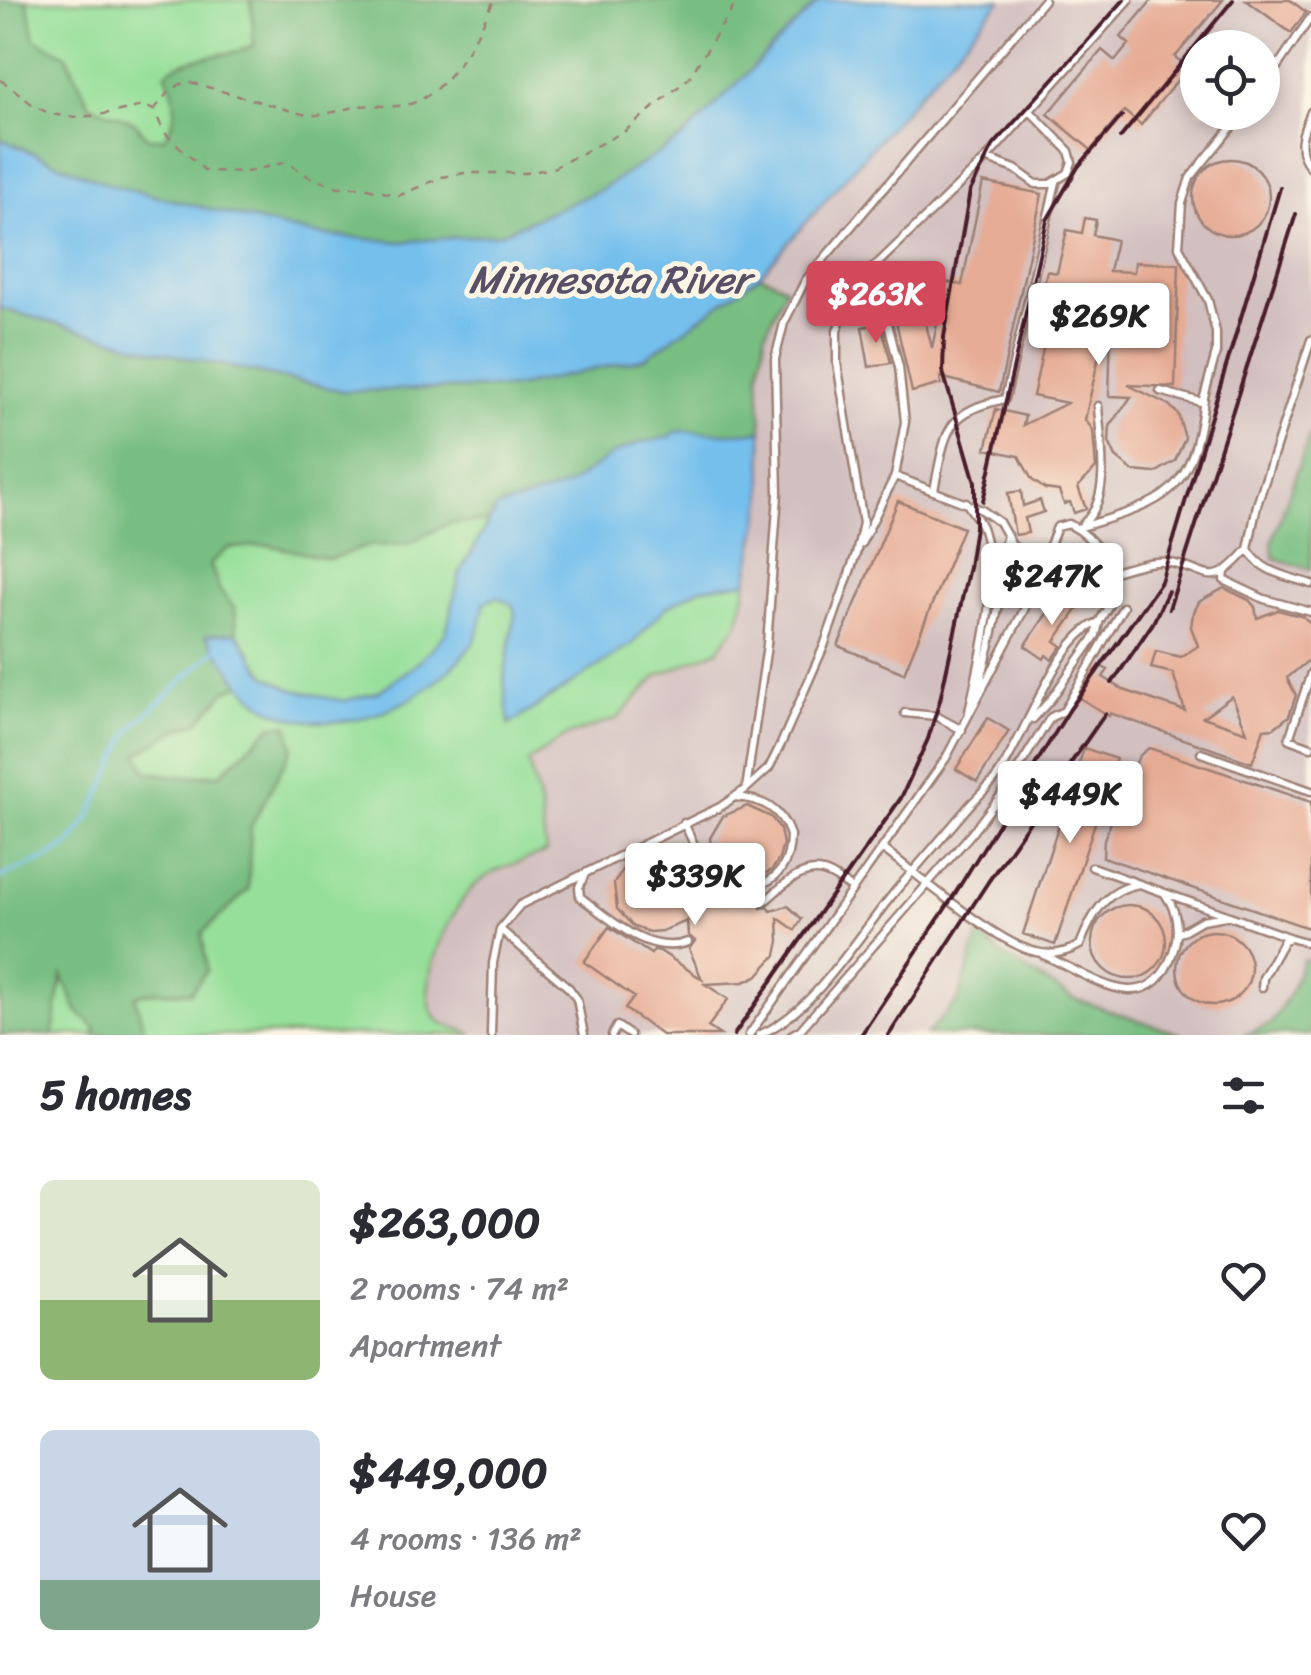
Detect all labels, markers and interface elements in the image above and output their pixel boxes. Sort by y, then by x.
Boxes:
map controls [1180,30,1280,130]
button: locate [1180,30,1280,130]
water label: Minnesota River [468,244,756,315]
pin: $263K [806,261,946,346]
text: $263K [828,265,924,322]
pin: $269K [1029,283,1169,368]
text: $269K [1050,287,1148,344]
pin: $247K [982,543,1122,628]
text: $247K [1003,547,1101,604]
pin: $449K [1000,761,1140,846]
text: $449K [1020,765,1120,822]
pin: $339K [625,843,765,928]
text: $339K [647,847,743,904]
text: 5 homes [40,1058,191,1132]
icon: filters [1216,1068,1271,1123]
text: $263,000 [350,1186,540,1260]
icon: home [120,1220,240,1340]
icon: heart [1216,1253,1271,1308]
text: 2 rooms · 74 m² [350,1260,569,1317]
text: Apartment [350,1317,501,1374]
text: $449,000 [350,1436,547,1510]
icon: home [120,1470,240,1590]
icon: heart [1216,1503,1271,1558]
text: 4 rooms · 136 m² [350,1510,582,1567]
text: House [350,1567,436,1624]

